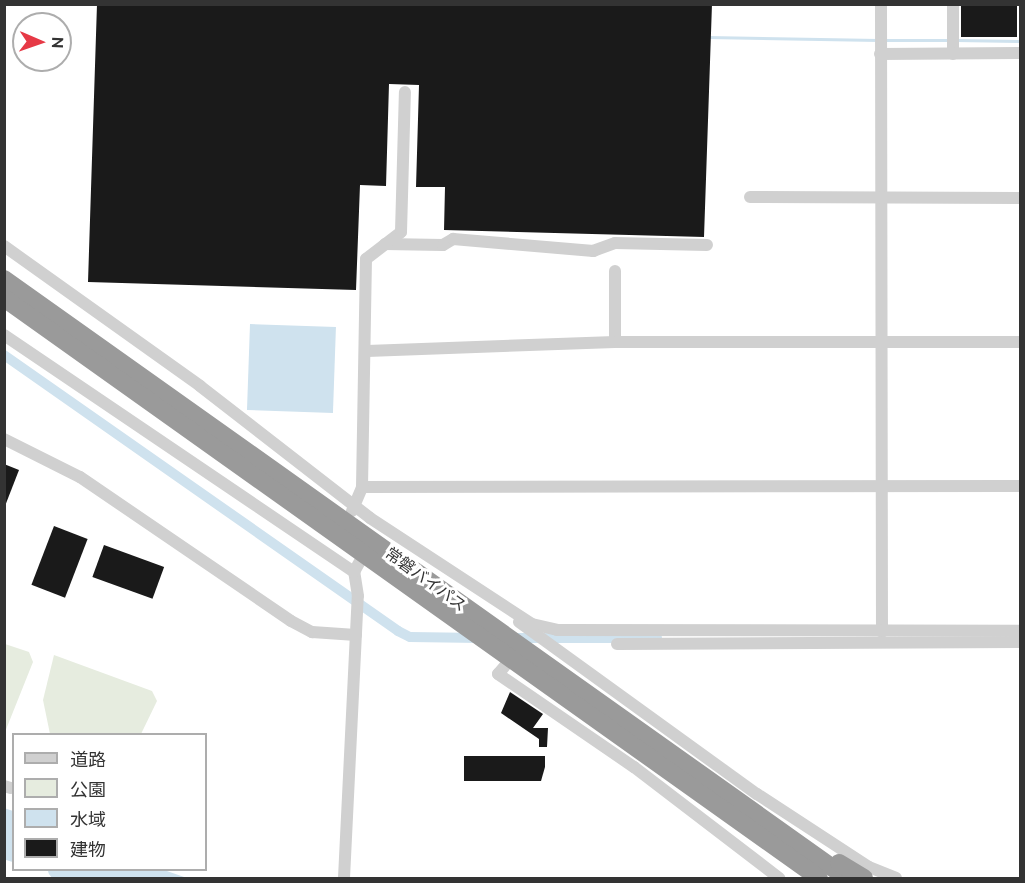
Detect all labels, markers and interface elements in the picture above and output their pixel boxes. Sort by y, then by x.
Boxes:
north arrow [12,12,72,72]
text: N [49,36,67,49]
street label: 常磐バイパス [382,543,470,615]
legend [12,733,207,871]
text: 道路 [70,749,106,769]
text: 公園 [70,779,106,799]
text: 水域 [70,809,106,829]
text: 建物 [70,839,106,859]

